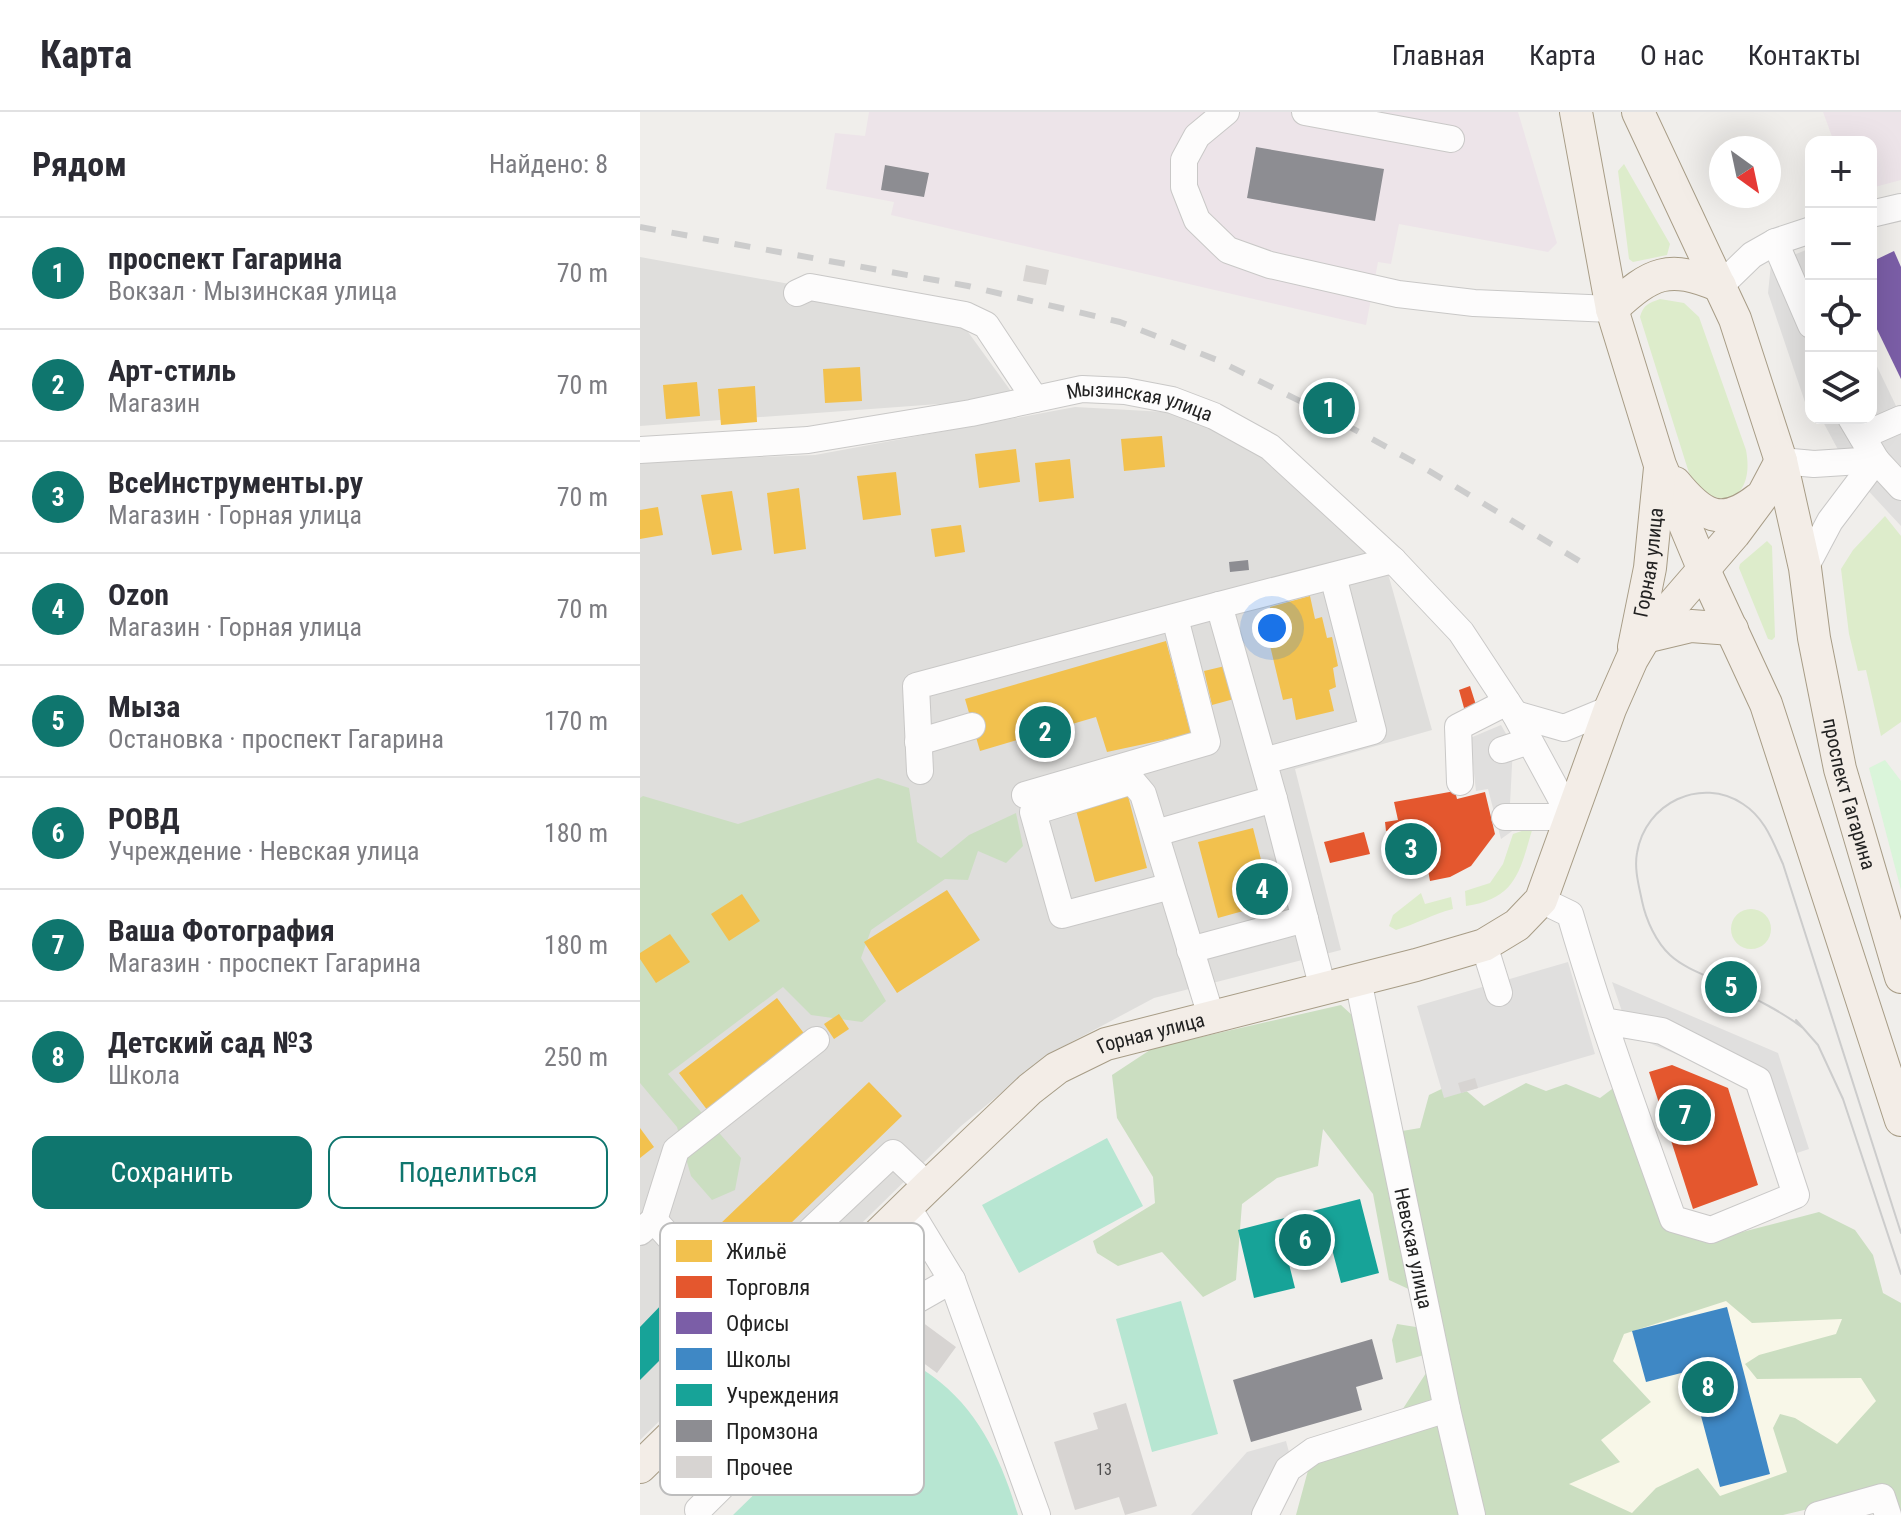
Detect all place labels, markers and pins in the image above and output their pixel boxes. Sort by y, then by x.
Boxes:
pin: 1 [1303,378,1355,438]
pin: 2 [1019,702,1071,762]
pin: 3 [1385,819,1437,879]
pin: 4 [1236,859,1288,919]
pin: 5 [1705,957,1757,1017]
pin: 7 [1659,1085,1711,1145]
pin: 6 [1279,1210,1331,1270]
pin: 8 [1682,1357,1734,1417]

